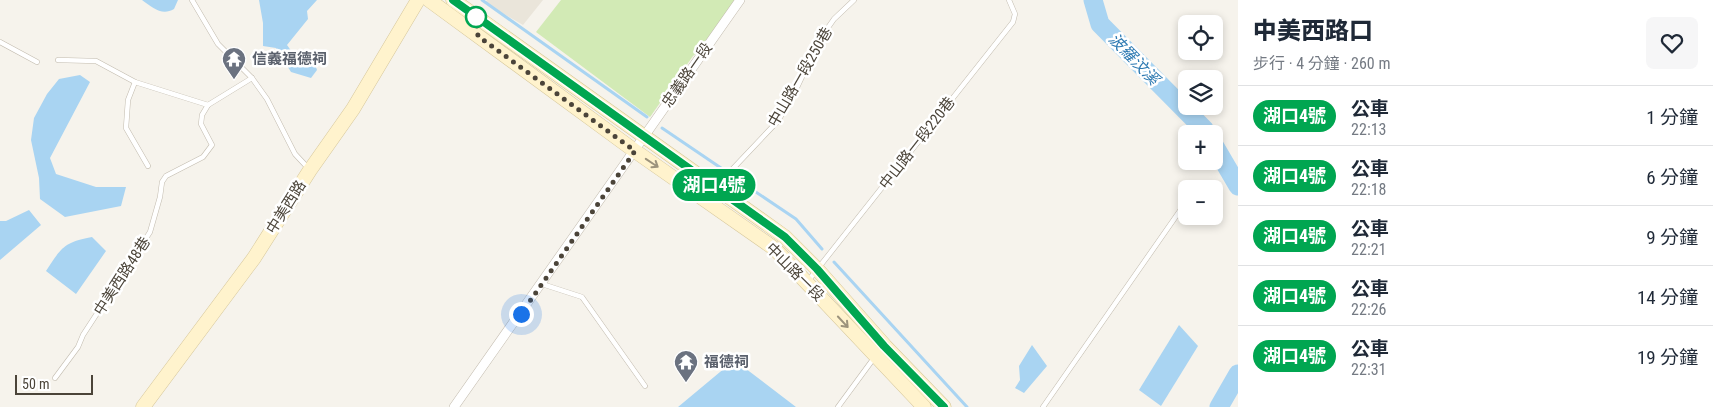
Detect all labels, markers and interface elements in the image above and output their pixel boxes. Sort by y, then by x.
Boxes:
unlabelled marker [465,6,487,28]
map controls [1178,15,1223,225]
button: locate [1178,15,1223,60]
text: 中美西路口 [1253,17,1373,45]
button: heart [1646,17,1698,69]
street label: 中山路一段250巷 [764,24,836,130]
water label: 波羅汶溪 [1105,29,1164,90]
street label: 忠義路一段 [658,39,716,111]
temple icon: 信義福德祠 [221,46,247,80]
place label: 信義福德祠 [252,50,327,68]
text: 步行 · 4 分鐘 · 260 m [1253,54,1390,73]
button: layers [1178,70,1223,115]
street label: 中山路一段220巷 [875,93,959,193]
text: 公車 [1351,97,1389,120]
text: 湖口4號 [1263,105,1326,126]
text: 1 分鐘 [1646,106,1698,129]
text: 22:13 [1351,120,1386,139]
button: + [1178,125,1223,170]
text: 公車 [1351,157,1389,180]
one-way arrow [645,158,659,168]
text: 湖口4號 [1263,165,1326,186]
text: 6 分鐘 [1646,166,1698,189]
line badge: 湖口4號 [679,169,749,201]
text: 湖口4號 [682,174,746,195]
street label: 中美西路 [262,177,310,237]
button: − [1178,180,1223,225]
text: 22:18 [1351,180,1386,199]
text: 公車 [1351,217,1389,240]
text: 湖口4號 [1263,225,1326,246]
text: 9 分鐘 [1646,226,1698,249]
street label: 中美西路48巷 [90,233,154,319]
street label: 中山路一段 [762,239,828,305]
text: 22:21 [1351,240,1386,259]
text: 公車 [1351,277,1389,300]
text: 湖口4號 [1263,285,1326,306]
text: 14 分鐘 [1637,286,1698,309]
text: 22:26 [1351,300,1386,319]
your location [509,302,534,327]
one-way arrow [837,315,849,328]
text: 公車 [1351,337,1389,360]
text: 湖口4號 [1263,345,1326,366]
text: 19 分鐘 [1637,346,1698,369]
temple icon: 福德祠 [673,349,699,383]
place label: 福德祠 [704,353,749,371]
text: 22:31 [1351,360,1386,379]
scale bar [15,372,92,395]
text: 50 m [22,376,50,392]

